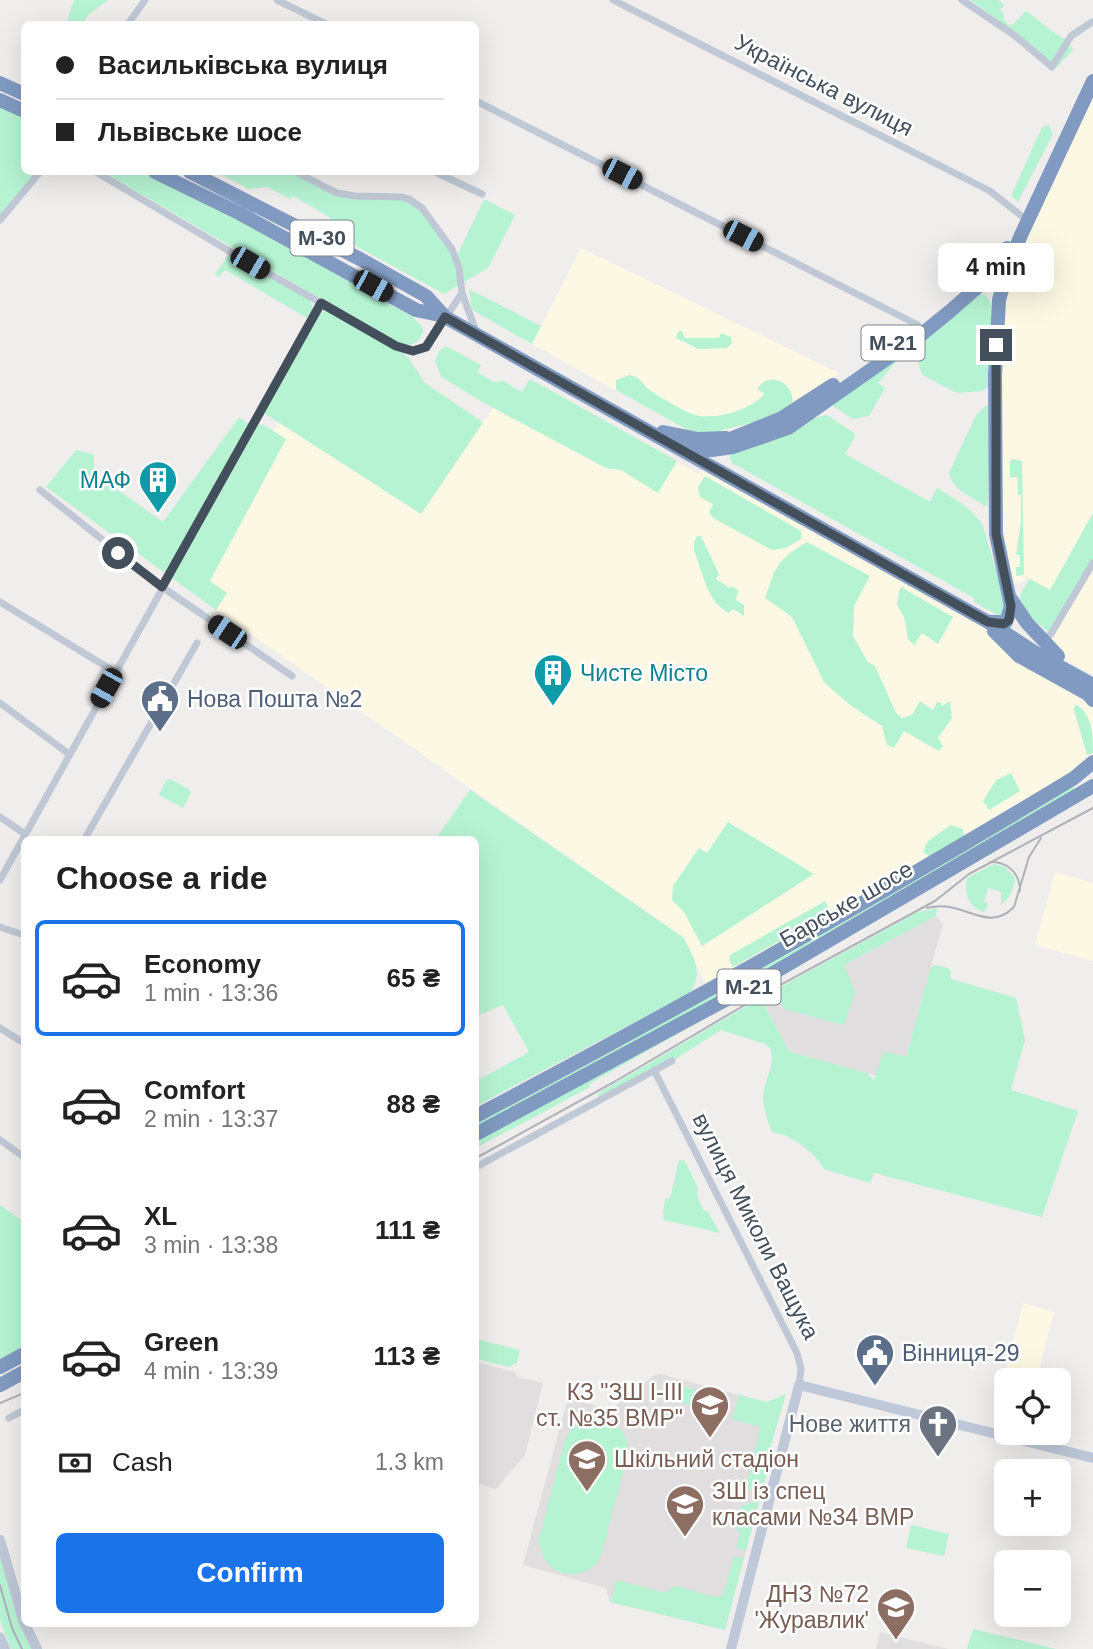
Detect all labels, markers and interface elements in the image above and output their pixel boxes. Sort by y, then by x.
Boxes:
street label: Українська вулиця [731,29,917,141]
text: Васильківська вулиця [98,50,388,80]
text: Львівське шосе [98,117,302,147]
car [599,155,646,193]
car [720,217,767,255]
road number: М-30 [290,220,354,256]
car [227,243,274,283]
callout: 4 min [938,244,1054,292]
text: 4 min [966,254,1026,280]
car [350,267,397,305]
road number: М-21 [862,326,924,360]
route end [980,329,1012,361]
building icon: МАФ [137,459,179,514]
place label: МАФ [80,467,131,493]
route start [102,537,134,569]
car [204,612,251,652]
building icon: Чисте Місто [532,652,574,707]
place label: Чисте Місто [580,660,708,686]
car [87,665,126,711]
public building icon: Нова Пошта №2 [139,678,181,733]
place label: Нова Пошта №2 [187,686,362,712]
street label: Барське шосе [775,855,917,953]
text: Choose a ride [56,860,268,896]
icon: car [60,947,123,1010]
text: Economy [144,949,261,979]
text: 65 ₴ [387,963,440,993]
road number: М-21 [718,970,780,1004]
text: 1 min · 13:36 [144,980,278,1006]
icon: car [60,1073,123,1136]
text: Comfort [144,1075,245,1105]
text: 88 ₴ [387,1089,440,1119]
text: 2 min · 13:37 [144,1106,278,1132]
street label: вулиця Миколи Ващука [688,1109,825,1344]
icon: car [60,1199,123,1262]
text: XL [144,1201,177,1231]
text: 111 ₴ [375,1215,440,1245]
text: 3 min · 13:38 [144,1232,278,1258]
icon: car [60,1325,123,1388]
text: Green [144,1327,219,1357]
public building icon: Вінниця-29 [854,1332,896,1387]
place label: Вінниця-29 [902,1340,1020,1366]
text: 113 ₴ [373,1341,440,1371]
text: 4 min · 13:39 [144,1358,278,1384]
map controls [994,1368,1071,1627]
button: locate [994,1368,1071,1445]
place label: КЗ "ЗШ І-ІІІ ст. №35 ВМР" [536,1379,683,1431]
school or university icon: КЗ "ЗШ І-ІІІ ст. №35 ВМР" [689,1384,731,1439]
church icon: Нове життя [917,1403,959,1458]
place label: Нове життя [789,1411,911,1437]
school or university icon: Шкільний стадіон [566,1438,608,1493]
icon: cash [56,1444,94,1482]
place label: Шкільний стадіон [614,1446,799,1472]
text: Cash [112,1447,173,1477]
text: 1.3 km [375,1449,444,1475]
button: + [994,1459,1071,1536]
place label: ЗШ із спец класами №34 ВМР [712,1478,914,1530]
school or university icon: ЗШ із спец класами №34 ВМР [664,1483,706,1538]
button: Confirm [56,1533,444,1613]
button: − [994,1550,1071,1627]
place label: ДНЗ №72 'Журавлик' [754,1581,869,1633]
school or university icon: ДНЗ №72 'Журавлик' [875,1586,917,1641]

